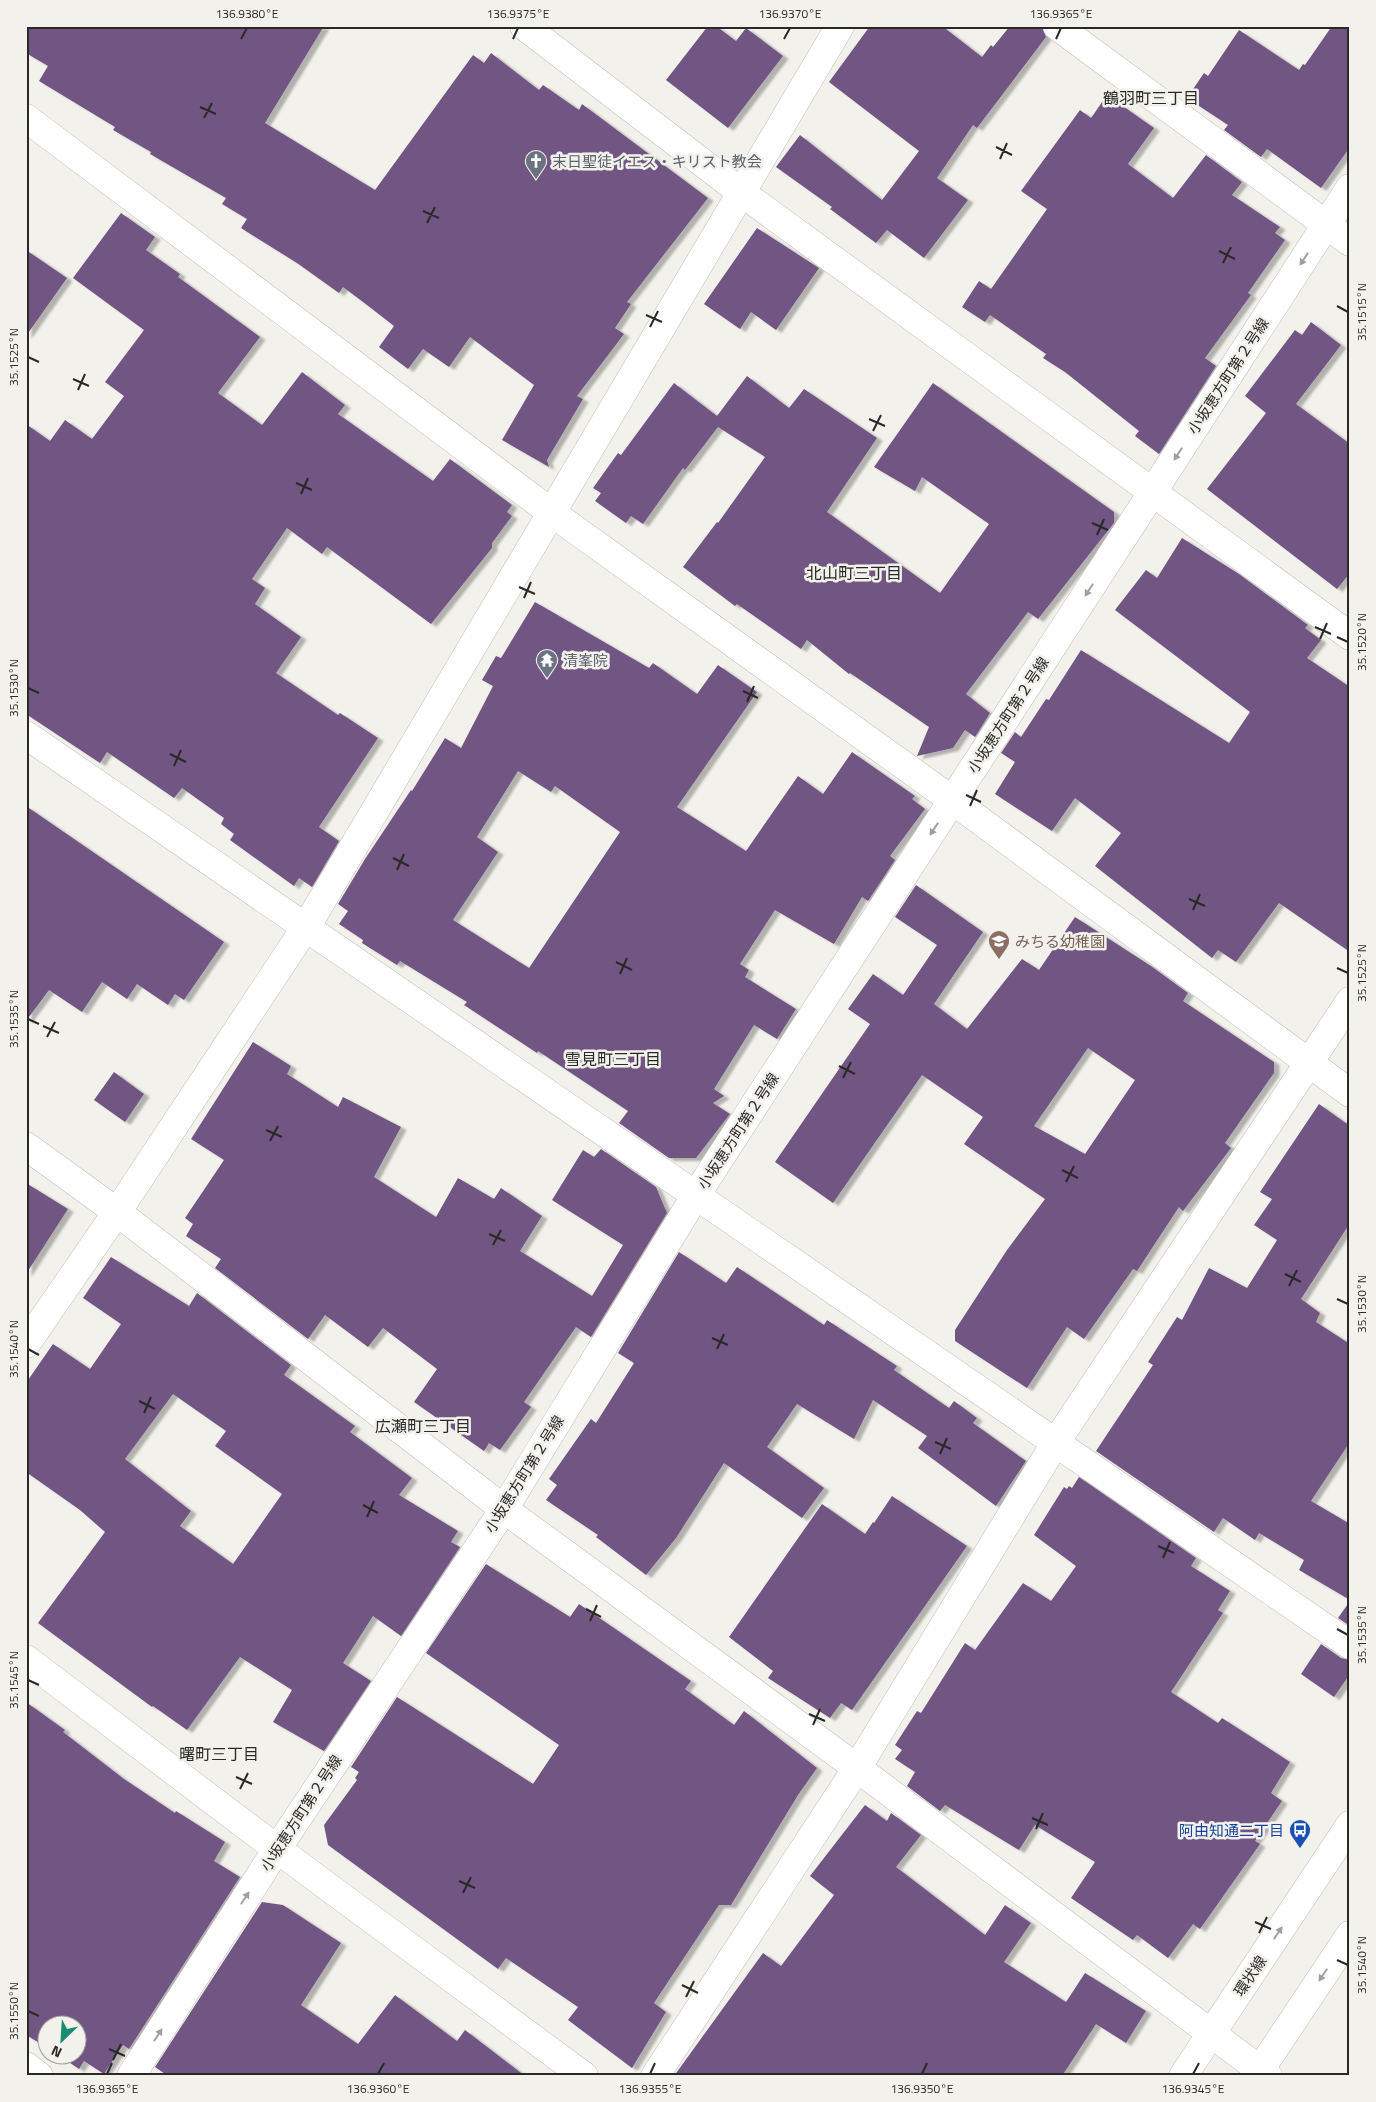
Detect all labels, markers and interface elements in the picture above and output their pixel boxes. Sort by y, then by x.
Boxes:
text: 136.9380°E [216,4,279,23]
text: 136.9375°E [487,4,550,23]
text: 136.9370°E [759,4,822,23]
text: 136.9365°E [1030,4,1093,23]
district label: 鶴羽町三丁目 [1103,86,1199,110]
church icon: 末日聖徒イエス・キリスト教会 [524,149,548,180]
place label: 末日聖徒イエス・キリスト教会 [552,150,762,173]
one-way arrow [1299,252,1309,265]
text: 35.1515°N [1352,283,1371,341]
street label: 小坂恵方町第２号線 [1182,313,1274,439]
text: 35.1525°N [4,328,23,386]
one-way arrow [1173,447,1182,460]
district label: 北山町三丁目 [806,561,902,585]
one-way arrow [1084,583,1094,597]
text: 35.1520°N [1352,613,1371,671]
temple icon: 清峯院 [535,648,559,679]
place label: 清峯院 [563,649,608,672]
street label: 小坂恵方町第２号線 [962,652,1054,778]
text: 35.1530°N [4,659,23,717]
one-way arrow [929,822,939,836]
school or university icon: みちる幼稚園 [987,929,1011,960]
place label: みちる幼稚園 [1015,930,1105,953]
text: 35.1525°N [1352,944,1371,1002]
text: 35.1535°N [4,990,23,1048]
district label: 雪見町三丁目 [565,1047,661,1071]
street label: 小坂恵方町第２号線 [692,1068,784,1194]
text: 35.1530°N [1352,1275,1371,1333]
text: 35.1540°N [4,1320,23,1378]
street label: 小坂恵方町第２号線 [478,1411,570,1537]
district label: 広瀬町三丁目 [375,1414,471,1438]
text: 35.1535°N [1352,1606,1371,1664]
text: 35.1545°N [4,1651,23,1709]
district label: 曙町三丁目 [179,1742,259,1766]
street label: 小坂恵方町第２号線 [255,1750,347,1876]
bus stop icon: 阿由知通二丁目 [1288,1818,1312,1849]
place label: 阿由知通二丁目 [1179,1819,1284,1842]
one-way arrow [241,1891,250,1904]
one-way arrow [1273,1926,1283,1940]
text: 35.1540°N [1352,1936,1371,1994]
street label: 環状線 [1228,1951,1272,2001]
one-way arrow [1318,1968,1328,1982]
text: 35.1550°N [4,1982,23,2040]
north arrow [38,2014,88,2064]
one-way arrow [153,2028,162,2041]
text: N [47,2041,65,2064]
text: 136.9365°E [76,2079,139,2098]
text: 136.9360°E [347,2079,410,2098]
text: 136.9355°E [619,2079,682,2098]
text: 136.9350°E [891,2079,954,2098]
text: 136.9345°E [1162,2079,1225,2098]

